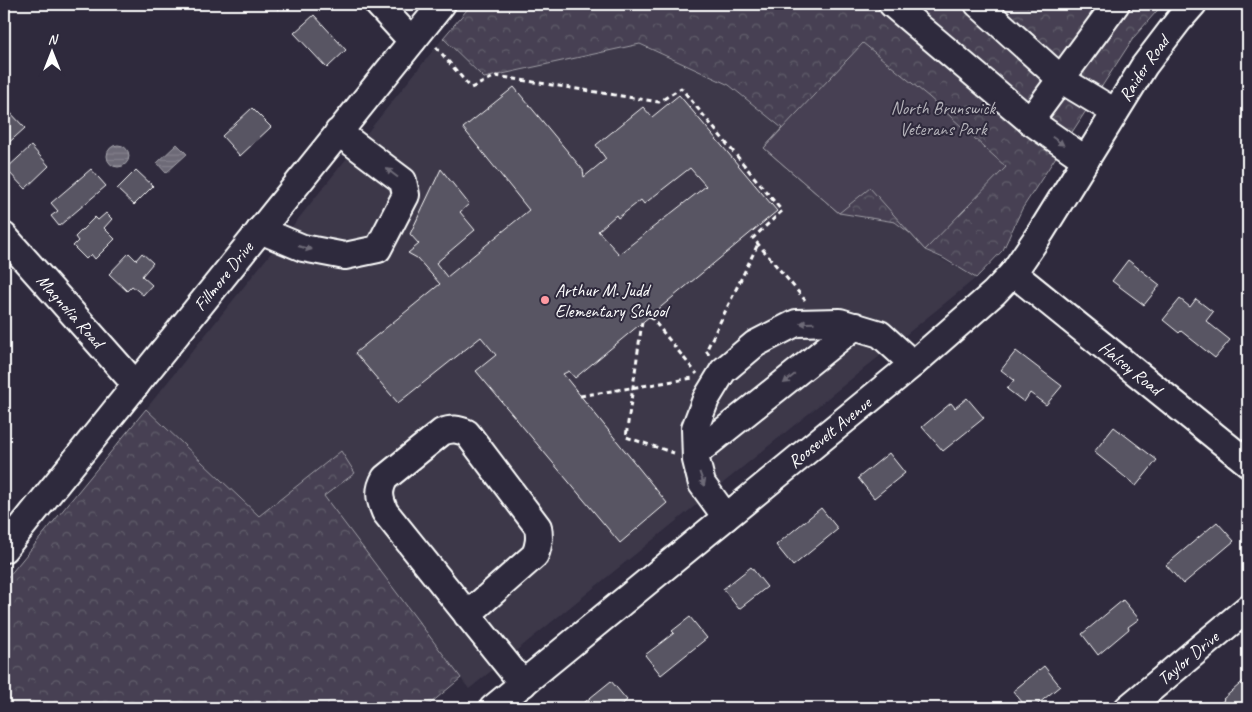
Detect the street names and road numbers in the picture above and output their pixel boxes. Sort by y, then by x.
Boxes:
street label: Raider Road [1114,29,1176,105]
street label: Fillmore Drive [189,236,259,315]
street label: Magnolia Road [32,270,111,354]
street label: Halsey Road [1095,336,1169,402]
street label: Roosevelt Avenue [784,391,876,473]
street label: Taylor Drive [1153,626,1224,690]

